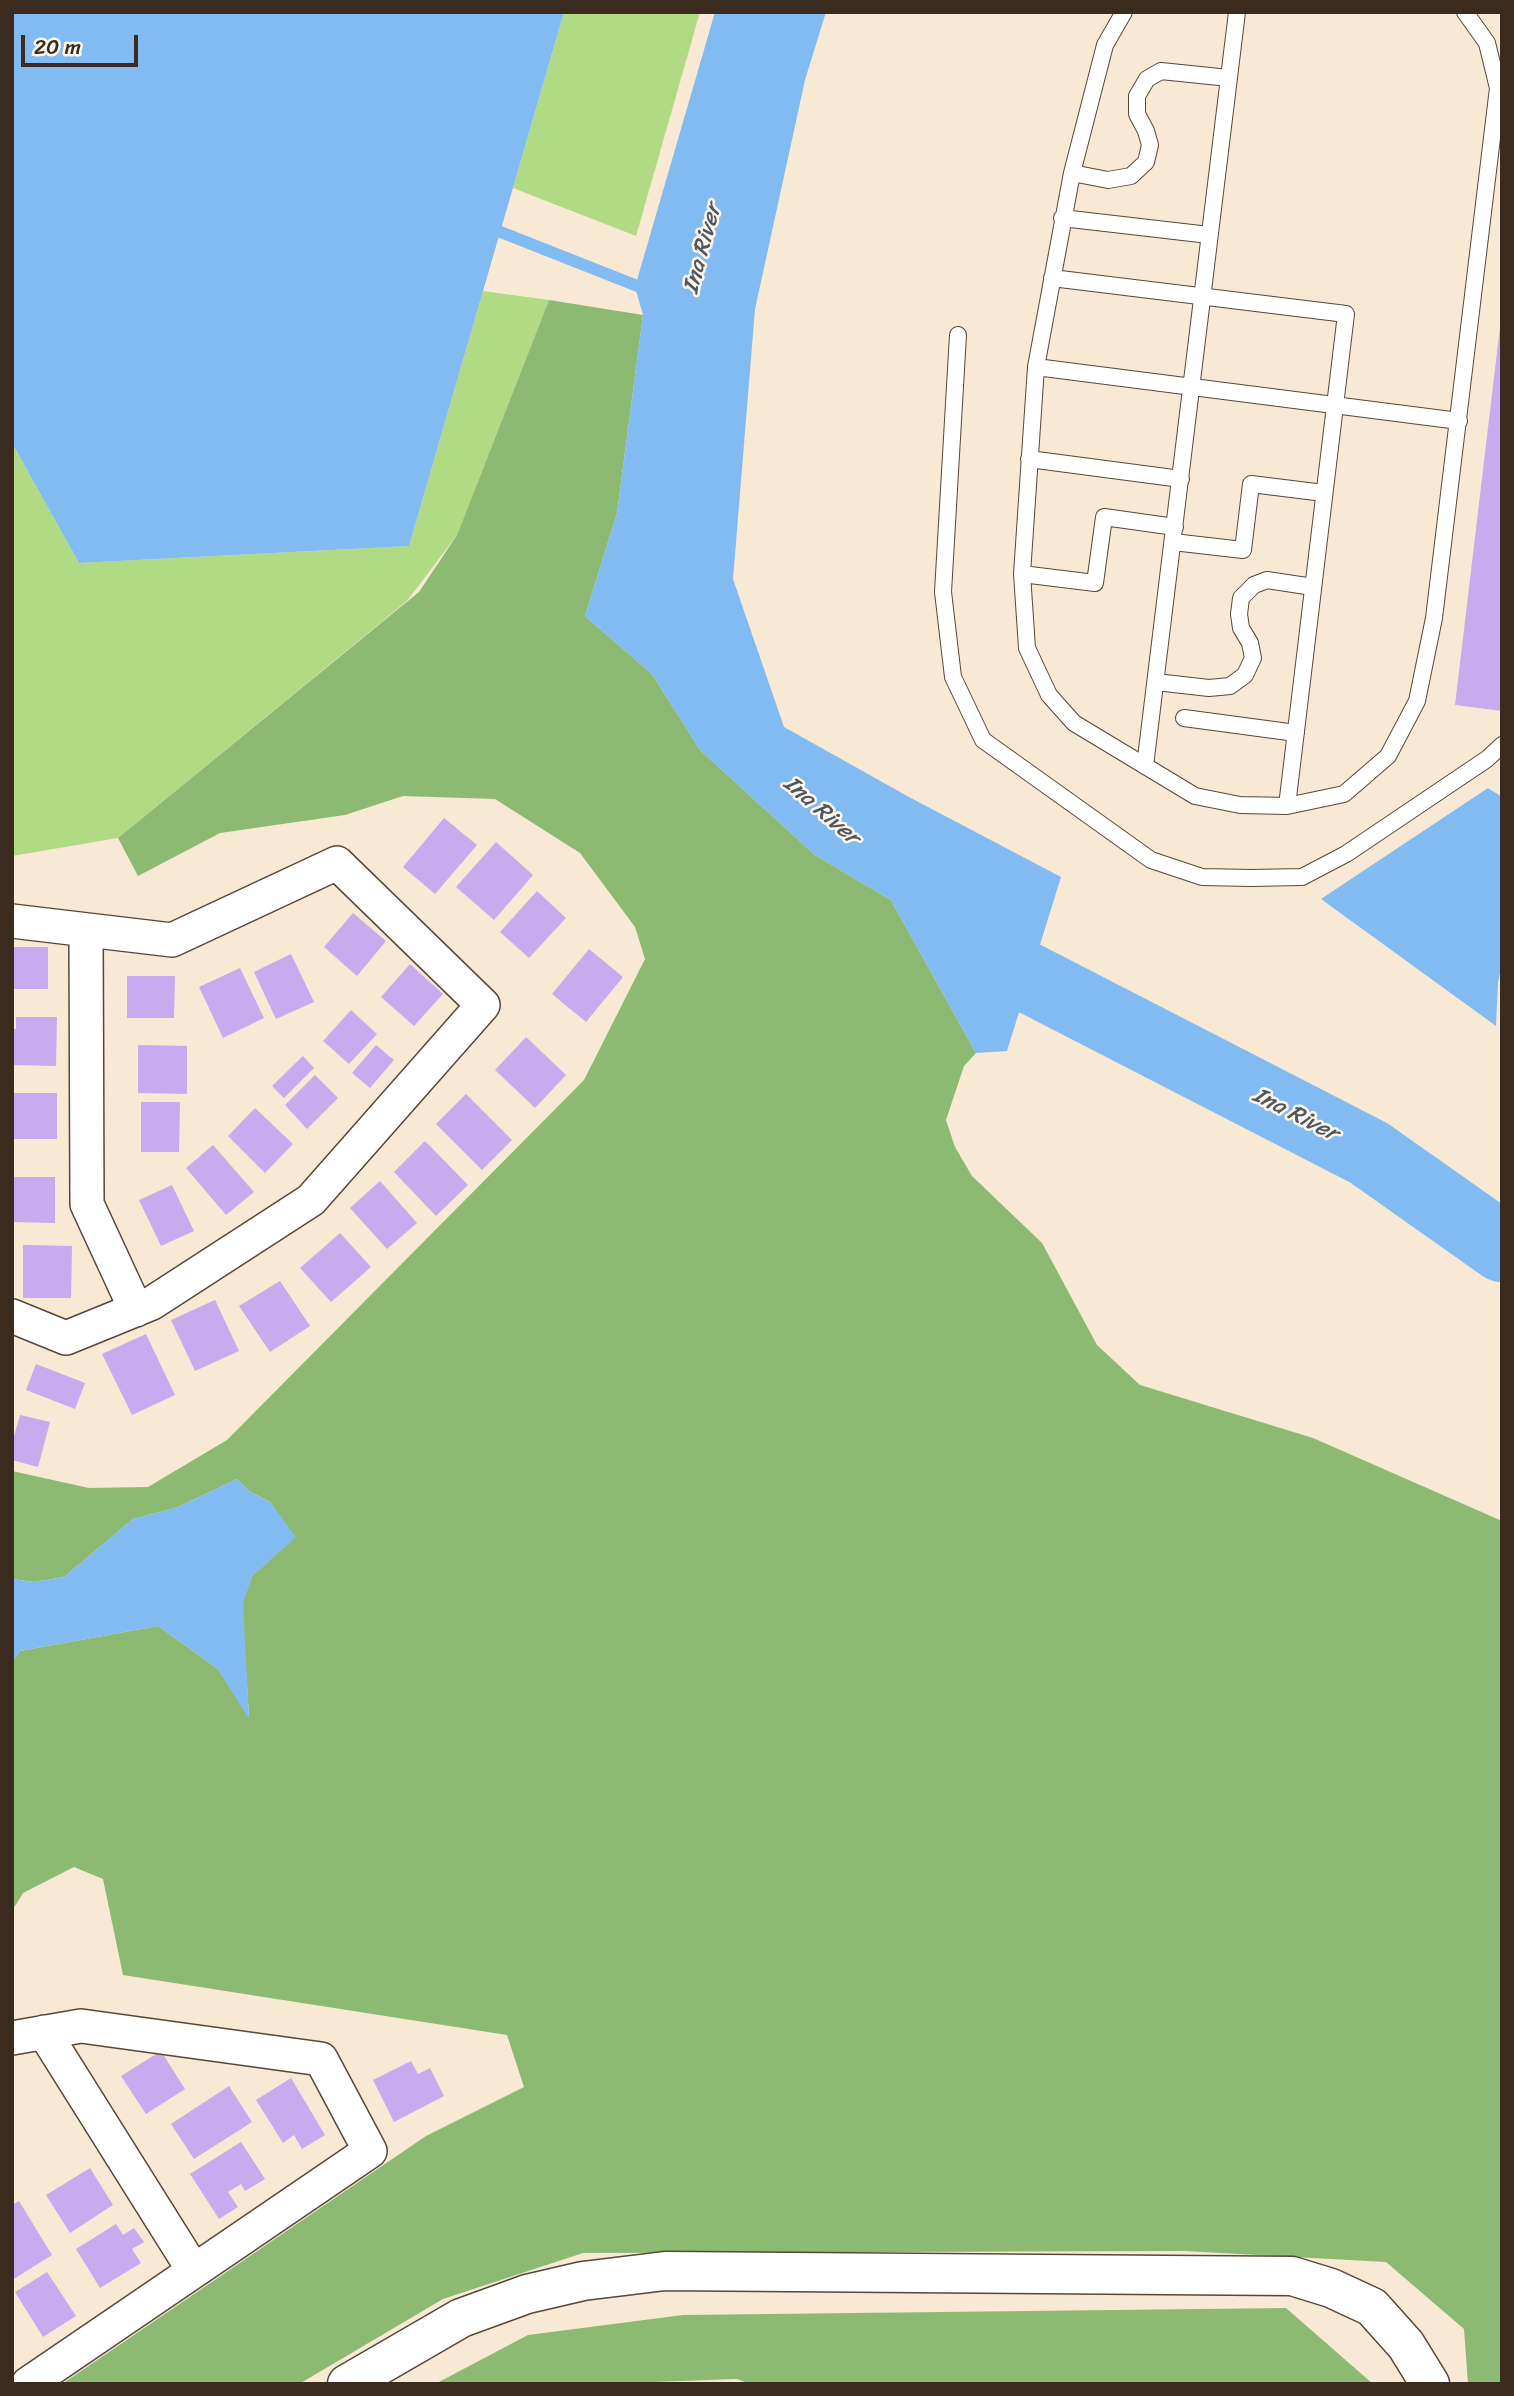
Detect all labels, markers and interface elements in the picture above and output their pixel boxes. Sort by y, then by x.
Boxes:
scale bar [24,21,142,65]
text: 20 m [34,28,81,66]
water label: Ina River [678,201,728,297]
water label: Ina River [777,771,865,851]
water label: Ina River [1248,1082,1342,1148]

